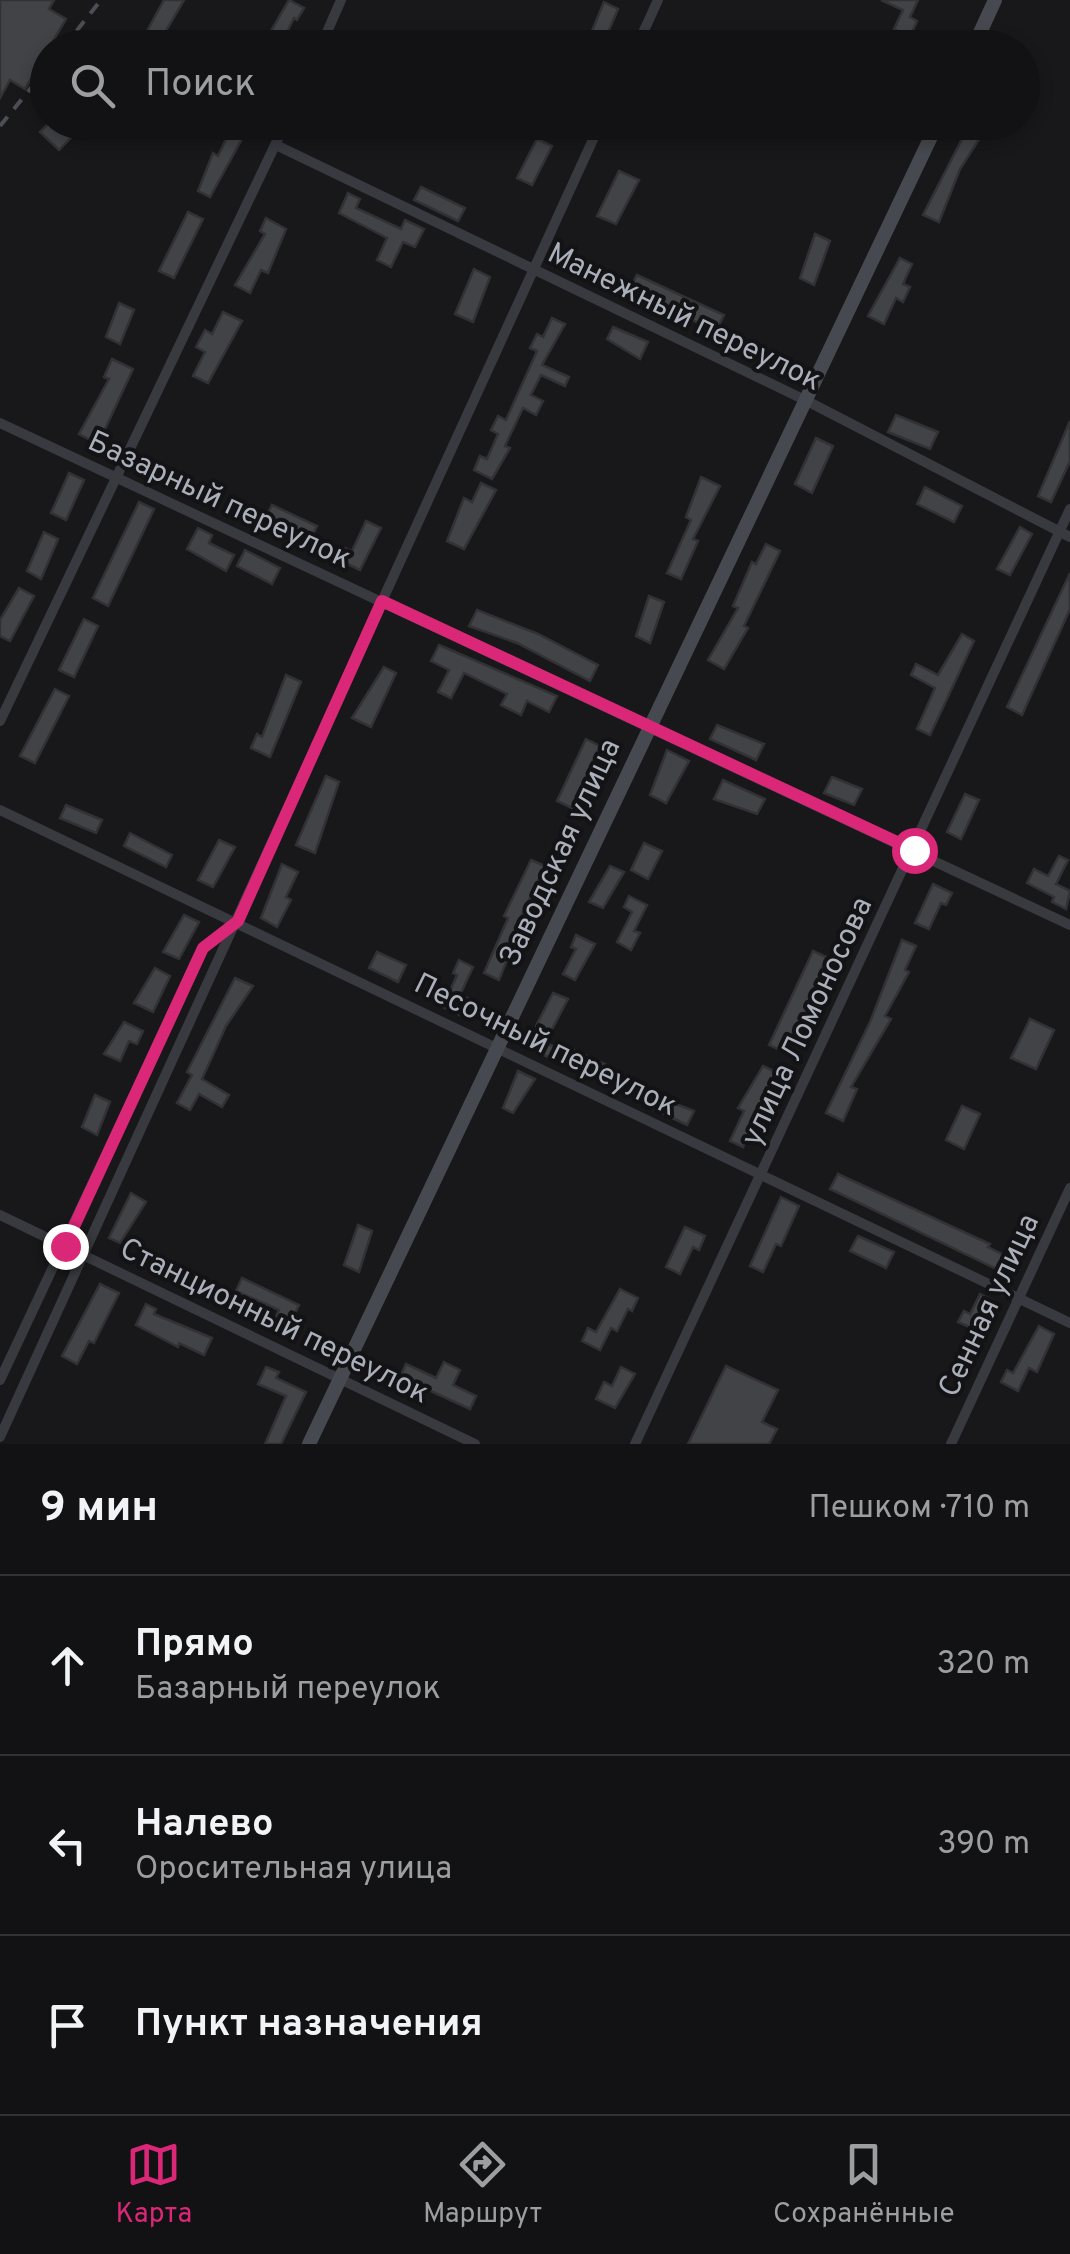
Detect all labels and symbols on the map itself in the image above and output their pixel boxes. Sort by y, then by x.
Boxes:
street label: Манежный переулок [541,236,827,401]
street label: Базарный переулок [81,424,357,579]
street label: Заводская улица [492,733,630,973]
route start [892,828,938,874]
street label: улица Ломоносова [734,892,882,1152]
street label: Песочный переулок [407,966,682,1126]
street label: Сенная улица [932,1209,1049,1404]
route end [43,1224,89,1270]
street label: Станционный переулок [113,1231,435,1413]

